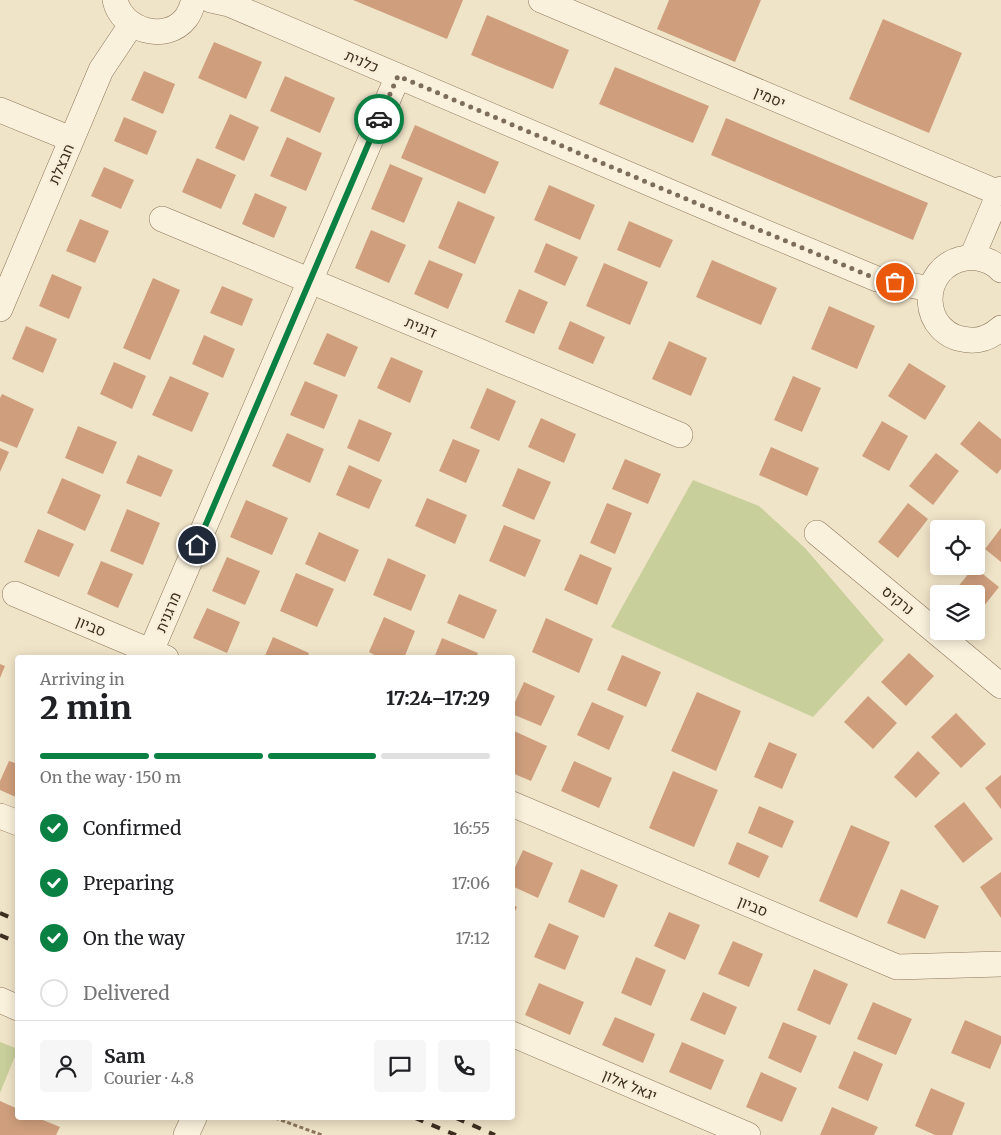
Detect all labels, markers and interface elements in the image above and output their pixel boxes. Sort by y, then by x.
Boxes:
street label: כלנית [342,45,382,77]
street label: יסמין [751,82,789,112]
courier [354,94,404,144]
icon: car [365,105,393,133]
street label: חבצלת [44,141,78,187]
pin [874,261,916,303]
icon: bag [881,268,909,296]
street label: דגנית [402,312,440,342]
map controls [930,520,985,640]
button: locate [930,520,985,575]
pin [176,524,218,566]
icon: home [183,531,211,559]
street label: נרקיס [878,581,918,619]
button: layers [930,585,985,640]
street label: מרגנית [151,589,185,635]
street label: סביון [73,611,109,641]
text: Arriving in [40,669,125,689]
text: 17:24–17:29 [386,686,490,710]
text: 2 min [40,688,132,728]
text: On the way · 150 m [40,767,181,787]
icon: check [40,814,68,842]
text: Confirmed [83,816,181,840]
text: 16:55 [453,818,490,838]
icon: check [40,869,68,897]
text: Preparing [83,871,174,895]
text: 17:06 [452,873,490,893]
street label: סביון [735,891,771,921]
icon: check [40,924,68,952]
text: On the way [83,926,185,950]
text: 17:12 [455,928,490,948]
text: Delivered [83,981,170,1005]
button: person [40,1040,92,1092]
button: chat [374,1040,426,1092]
button: phone [438,1040,490,1092]
text: Sam [104,1044,145,1068]
street label: יגאל אלון [600,1065,660,1105]
text: Courier · 4.8 [104,1068,194,1088]

